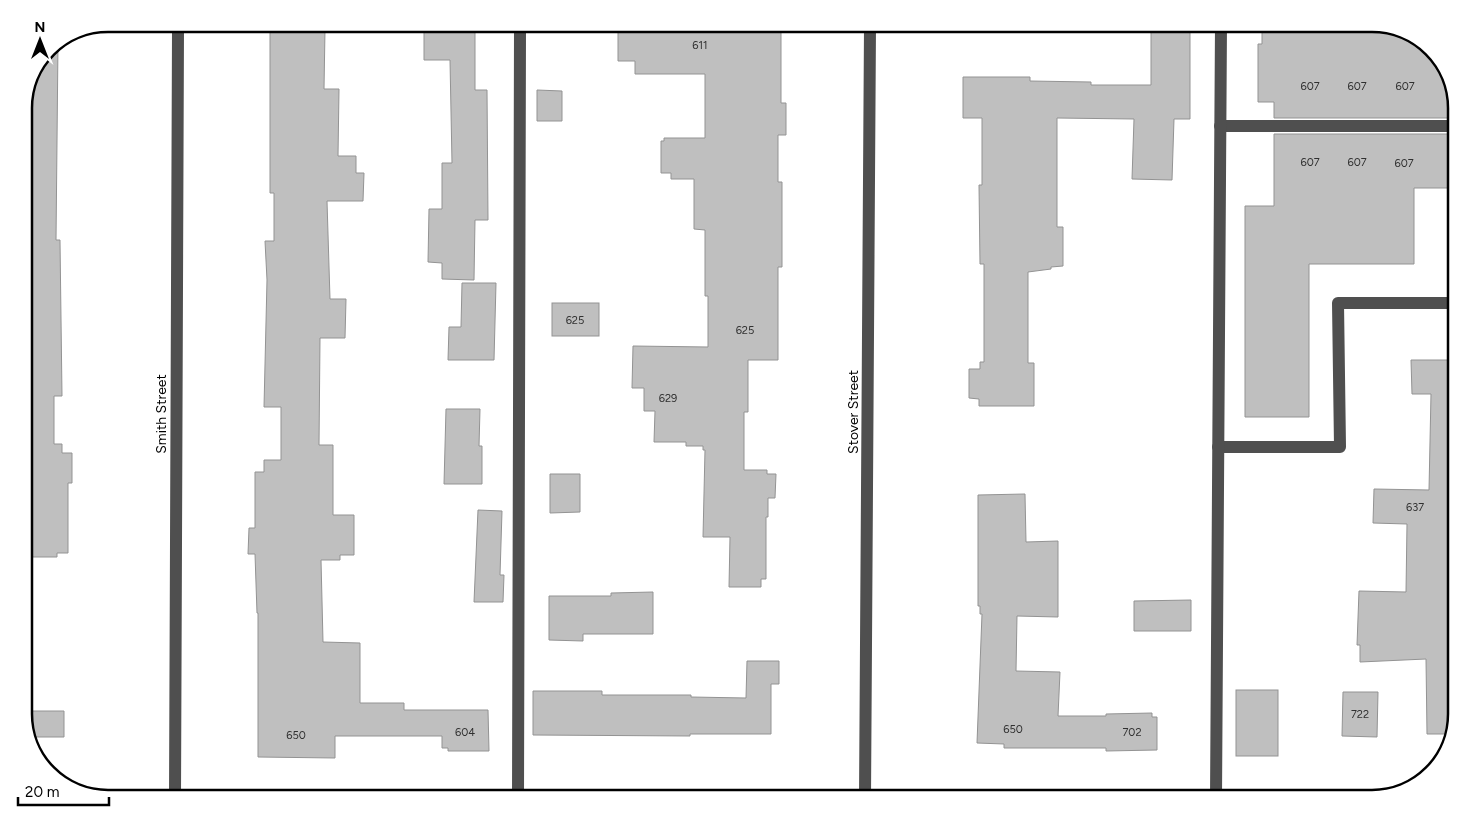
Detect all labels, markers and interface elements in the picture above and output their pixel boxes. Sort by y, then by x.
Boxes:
north arrow [15,15,65,65]
text: N [35,19,45,36]
house number: 611 [692,39,708,52]
house number: 607 [1300,80,1320,93]
house number: 607 [1347,80,1367,93]
house number: 607 [1395,80,1415,93]
house number: 607 [1300,156,1320,169]
house number: 607 [1347,156,1367,169]
house number: 607 [1394,157,1414,170]
house number: 625 [566,314,584,327]
house number: 625 [736,324,754,337]
street label: Stover Street [845,370,862,454]
street label: Smith Street [153,374,170,454]
house number: 629 [659,392,677,405]
house number: 637 [1406,501,1424,514]
house number: 722 [1351,708,1369,721]
house number: 650 [1003,723,1023,736]
house number: 604 [455,726,475,739]
house number: 702 [1122,726,1142,739]
house number: 650 [286,729,306,742]
scale bar [18,774,109,806]
text: 20 m [25,783,59,801]

